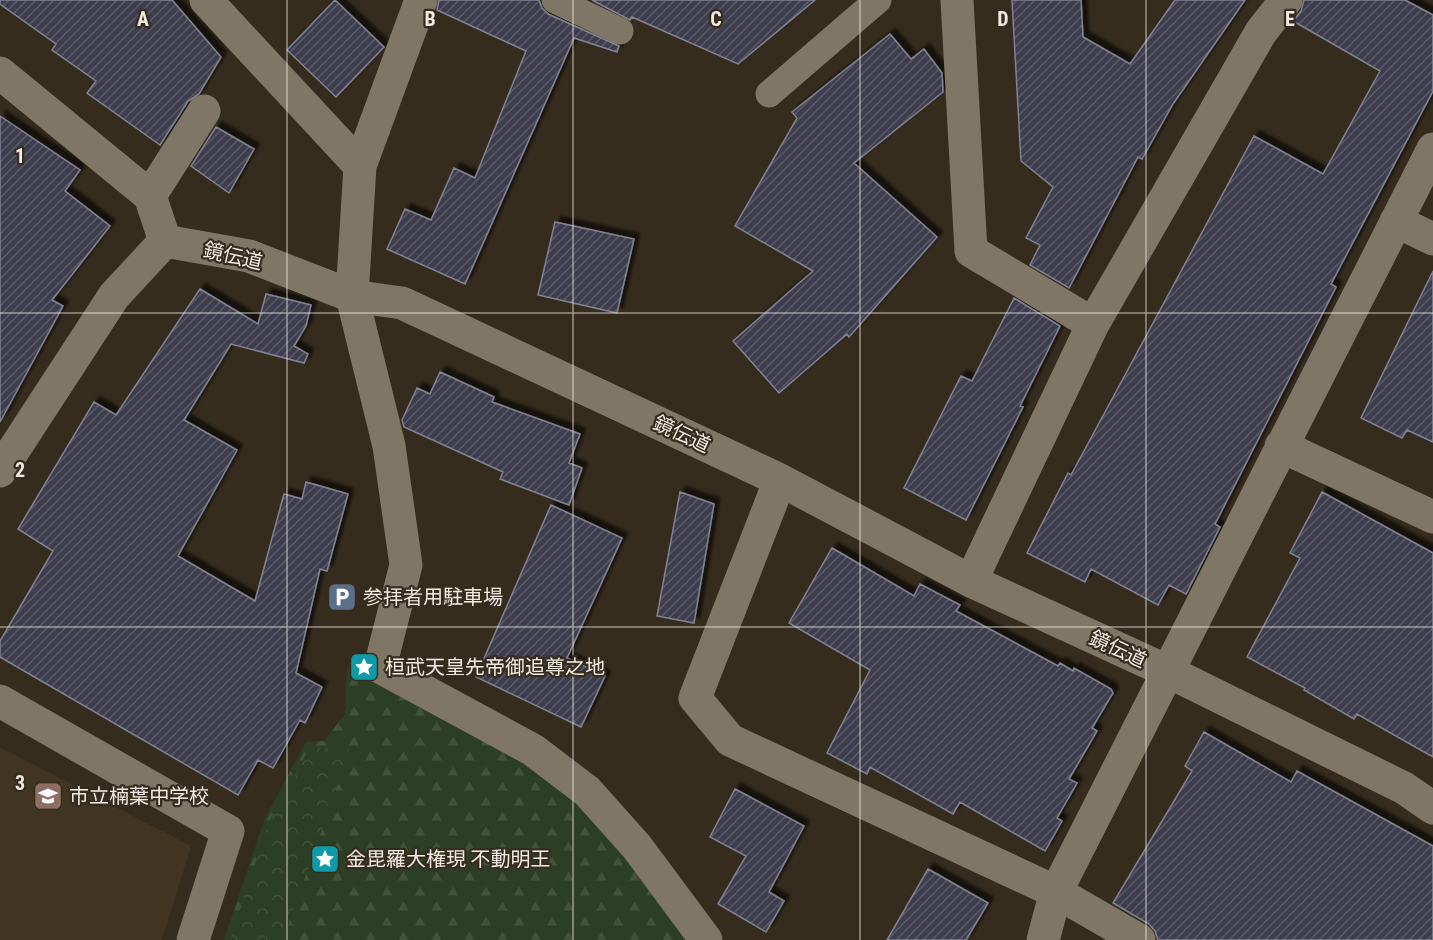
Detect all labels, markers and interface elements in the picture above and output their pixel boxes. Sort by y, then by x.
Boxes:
text: A [137,7,149,31]
text: B [424,7,436,31]
text: C [710,7,722,31]
text: D [997,7,1009,31]
text: E [1285,7,1295,31]
text: 1 [15,144,25,168]
street label: 鏡伝道 [201,238,265,274]
street label: 鏡伝道 [650,410,714,458]
text: 2 [15,458,25,482]
parking icon: 参拝者用駐車場 [326,581,358,613]
place label: 参拝者用駐車場 [363,585,503,609]
street label: 鏡伝道 [1086,625,1150,673]
place icon: 桓武天皇先帝御追尊之地 [348,651,380,683]
place label: 桓武天皇先帝御追尊之地 [385,655,605,679]
text: 3 [15,771,25,795]
school or university icon: 市立楠葉中学校 [32,780,64,812]
place label: 市立楠葉中学校 [69,784,209,808]
place icon: 金毘羅大権現 不動明王 [309,843,341,875]
place label: 金毘羅大権現 不動明王 [346,847,551,871]

